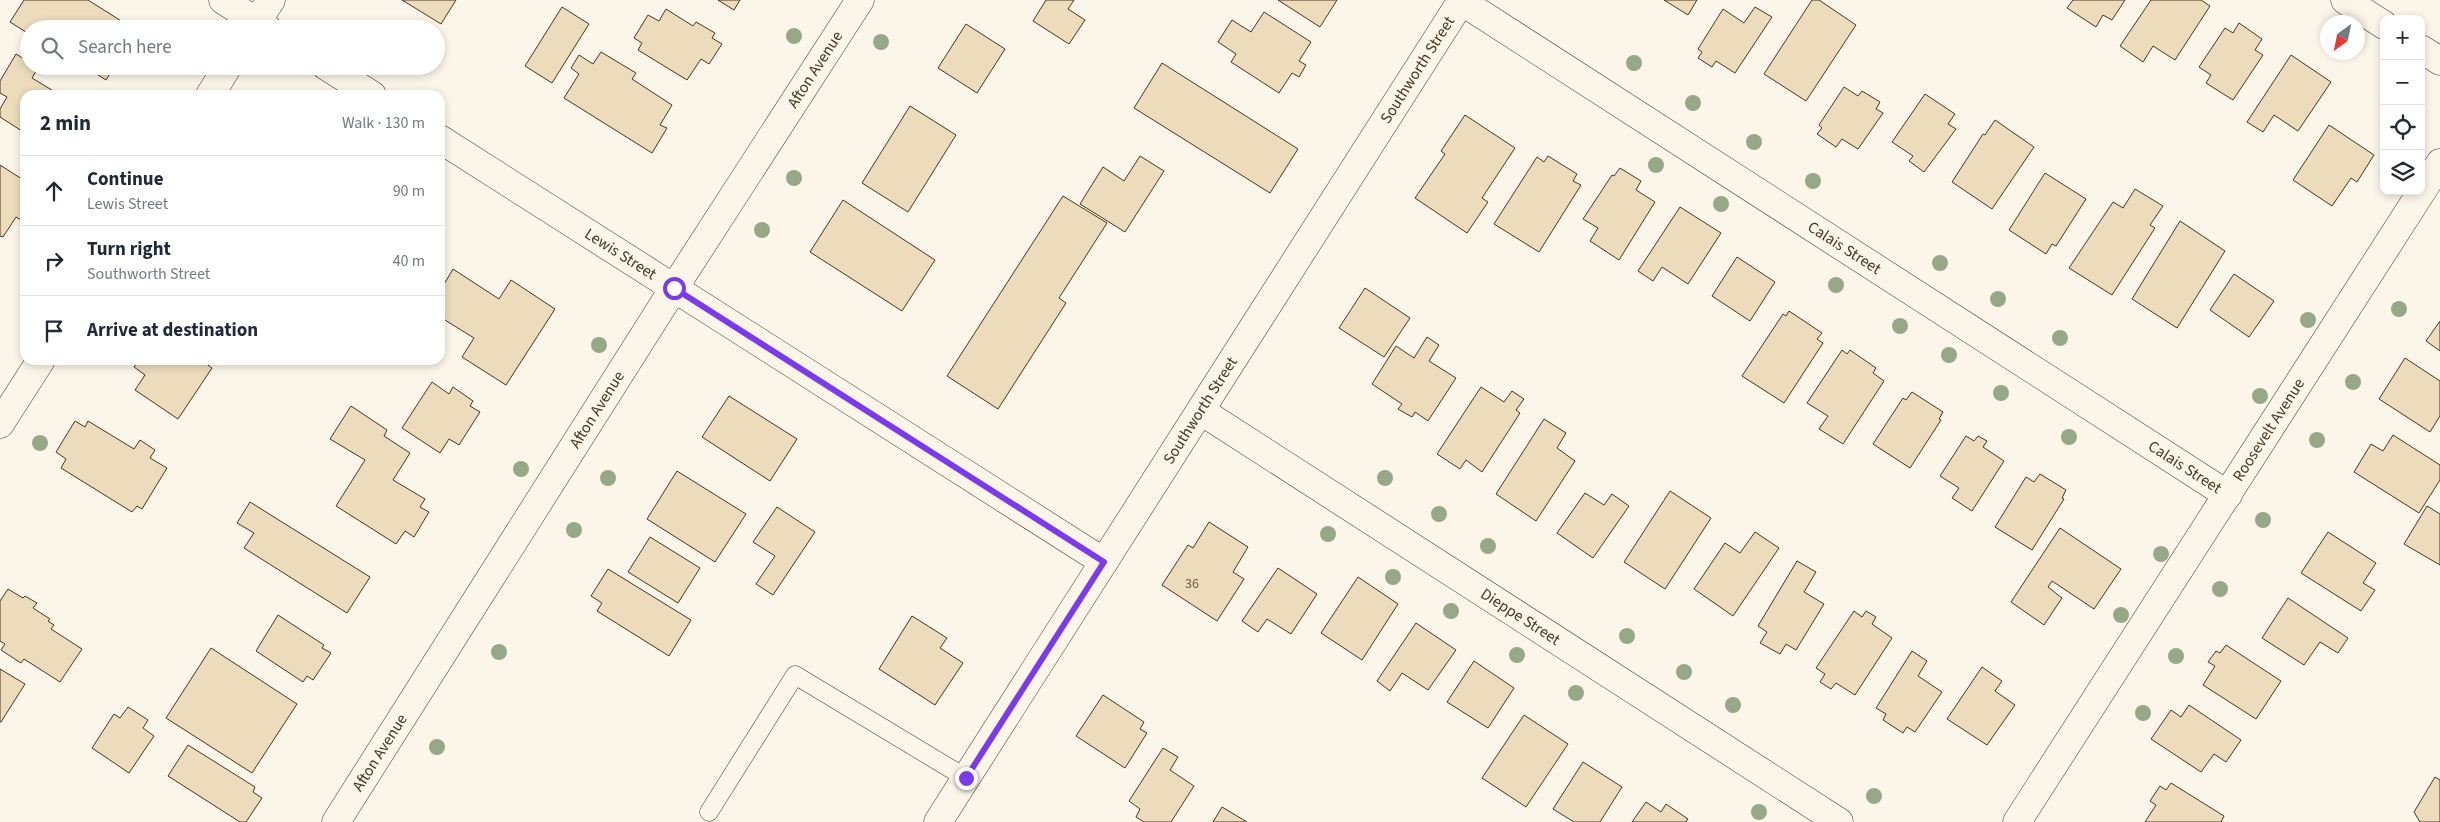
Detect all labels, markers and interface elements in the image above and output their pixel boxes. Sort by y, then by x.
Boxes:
street label: Southworth Street [1375,11,1460,128]
north arrow [2320,15,2365,60]
map controls [2380,15,2425,195]
button: + [2380,15,2425,60]
search box [20,20,445,75]
street label: Afton Avenue [782,27,848,112]
icon: search [38,34,66,62]
text: Search here [78,34,172,61]
button: − [2380,60,2425,105]
button: locate [2380,105,2425,150]
text: 2 min [40,108,91,138]
text: Walk · 130 m [342,112,425,134]
button: layers [2380,150,2425,195]
text: Continue [87,166,164,193]
icon: ahead [40,177,68,205]
text: 90 m [393,180,425,202]
text: Lewis Street [87,193,168,215]
street label: Calais Street [1803,216,1886,280]
street label: Lewis Street [580,223,661,285]
text: Turn right [87,236,171,263]
icon: right [40,247,68,275]
text: 40 m [393,250,425,272]
text: Southworth Street [87,263,210,285]
route start [663,277,686,300]
icon: arrive [40,317,68,345]
text: Arrive at destination [87,317,258,344]
street label: Southworth Street [1158,352,1243,468]
street label: Afton Avenue [564,367,630,453]
street label: Roosevelt Avenue [2227,374,2310,486]
street label: Calais Street [2144,435,2226,499]
house number: 36 [1185,574,1199,594]
street label: Dieppe Street [1476,583,1565,651]
street label: Afton Avenue [347,710,413,796]
route end [955,767,978,790]

